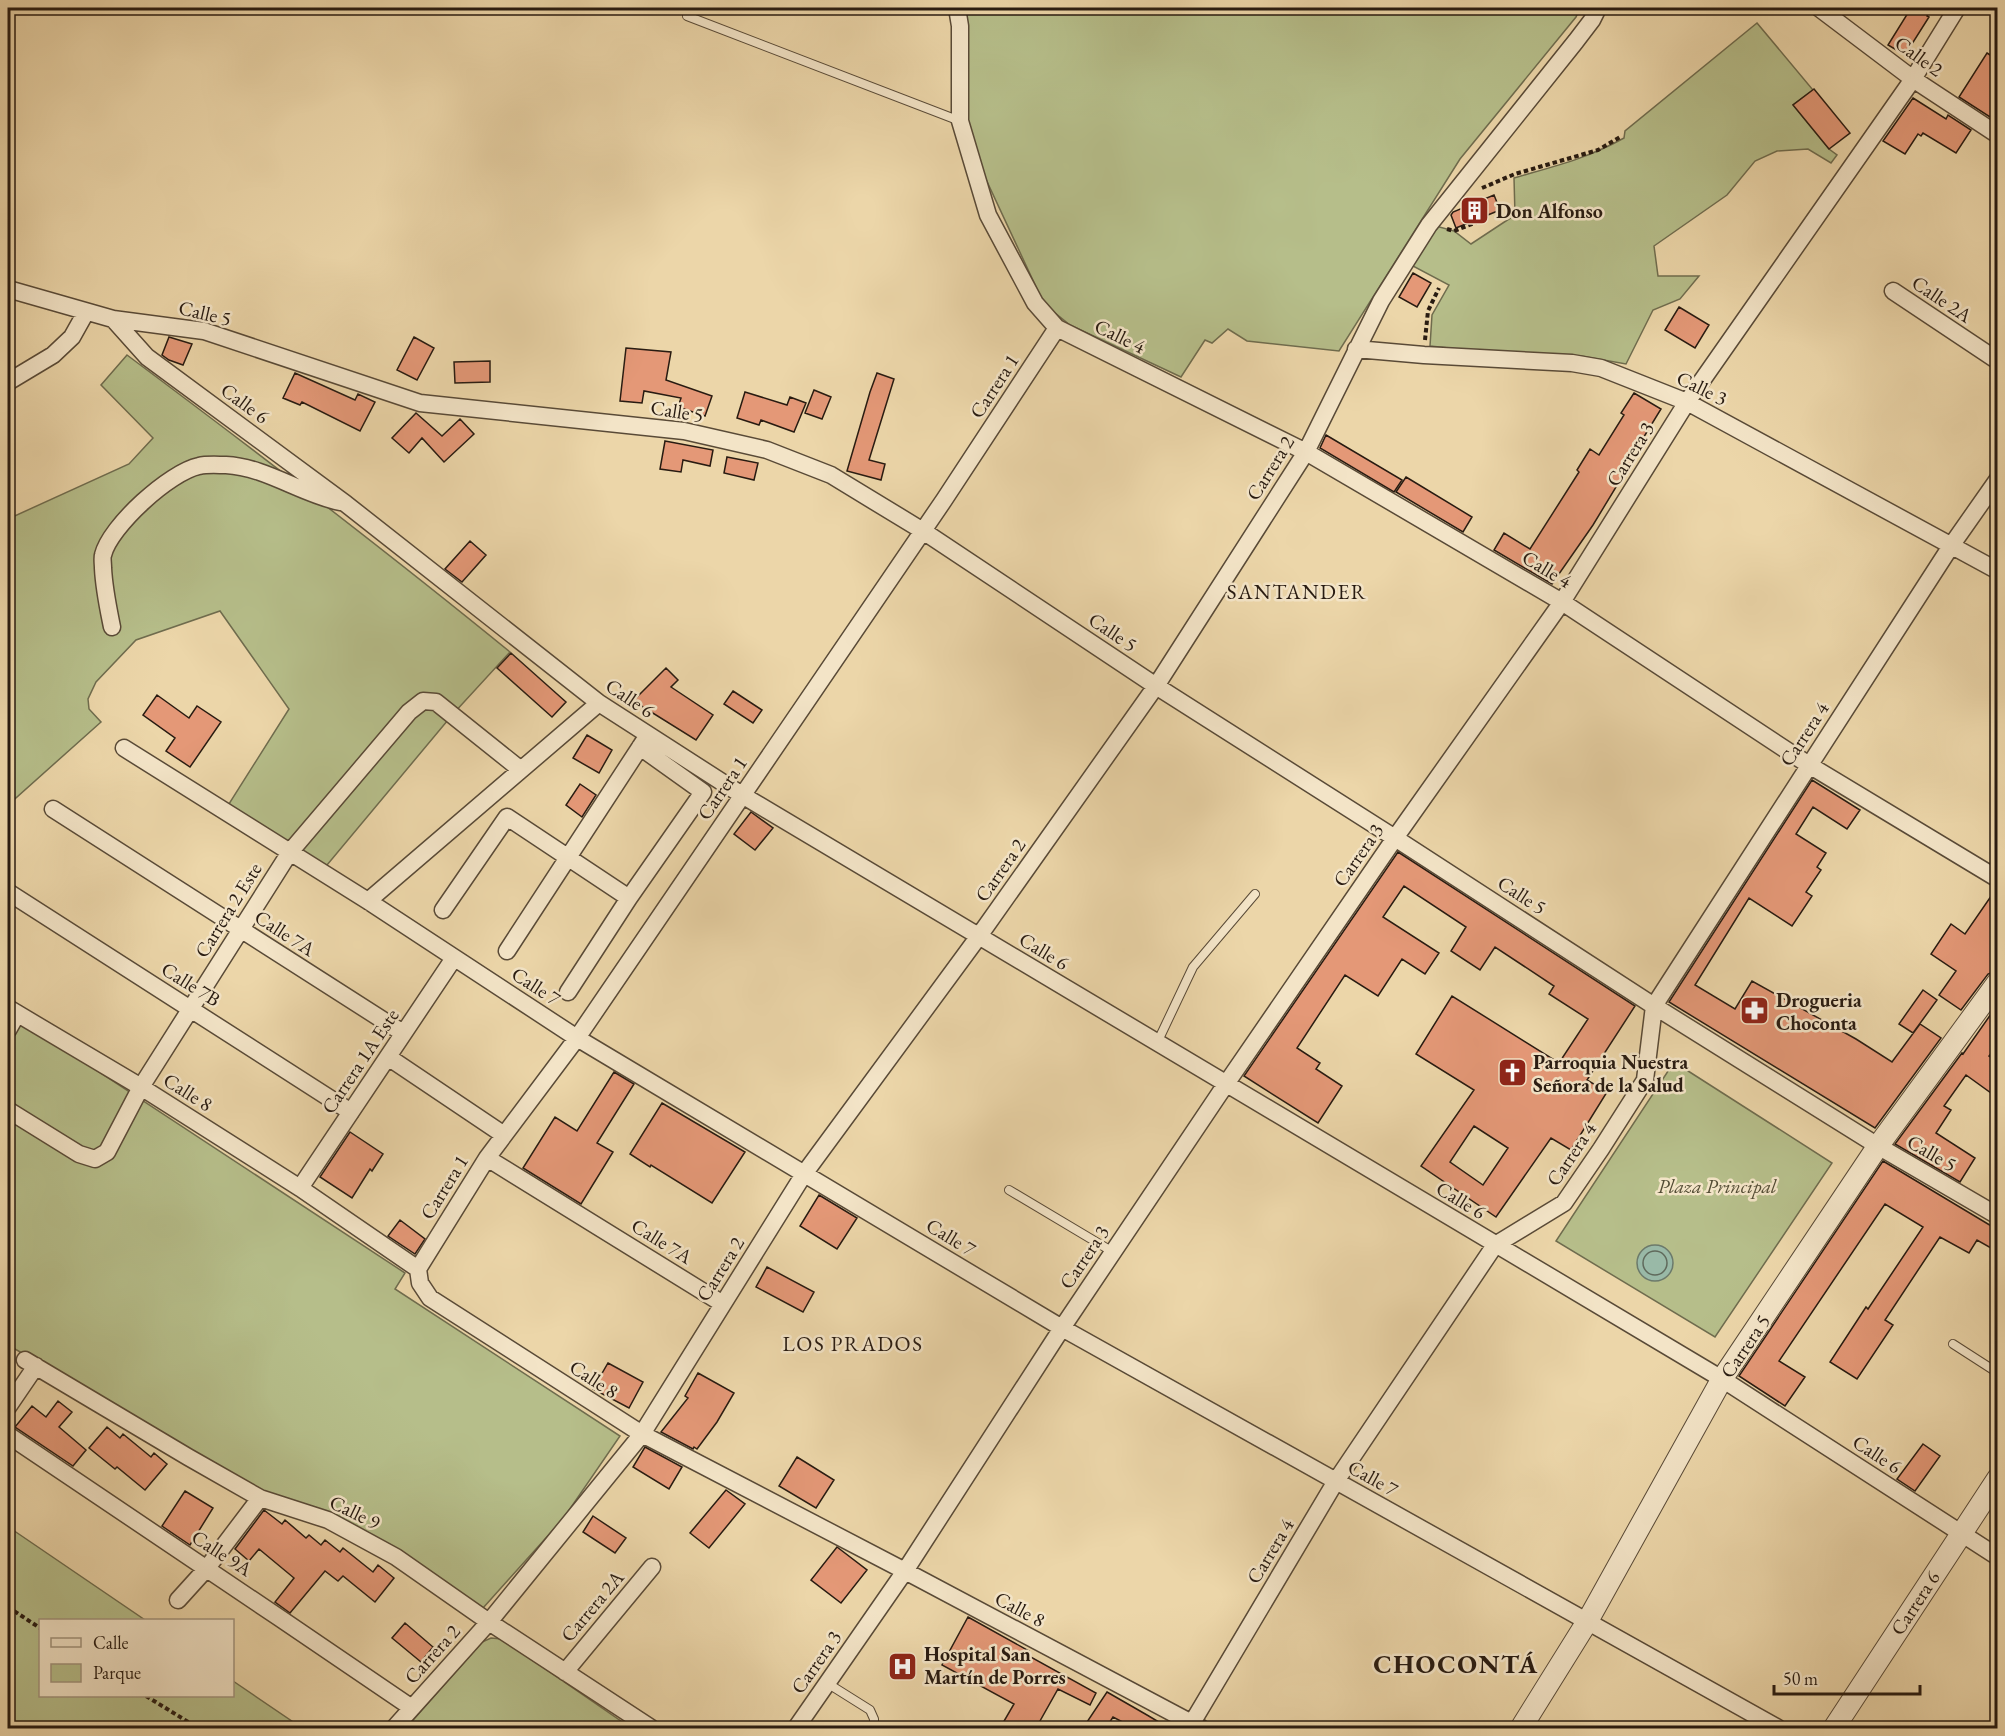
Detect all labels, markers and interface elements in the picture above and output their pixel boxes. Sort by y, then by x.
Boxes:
street label: Calle 2 [1890,30,1948,82]
building icon: Don Alfonso [1459,195,1491,227]
place label: Don Alfonso [1496,198,1603,224]
street label: Calle 2A [1907,269,1977,329]
street label: Calle 5 [176,294,234,332]
street label: Calle 4 [1090,313,1150,360]
street label: Carrera 1 [964,349,1024,423]
street label: Calle 3 [1672,365,1732,411]
street label: Calle 6 [216,377,274,429]
street label: Calle 5 [649,394,705,428]
street label: Carrera 3 [1600,417,1660,491]
street label: Carrera 2 [1240,430,1300,505]
street label: Calle 4 [1518,544,1577,594]
district label: SANTANDER [1227,578,1367,605]
street label: Calle 5 [1084,606,1142,658]
street label: Calle 6 [601,672,660,724]
street label: Carrera 4 [1774,697,1835,771]
street label: Carrera 1 [691,751,753,825]
street label: Carrera 3 [1327,818,1389,892]
street label: Carrera 2 [969,833,1031,907]
street label: Carrera 2 Este [189,857,268,962]
street label: Calle 5 [1493,870,1551,920]
street label: Calle 7A [250,904,320,962]
street label: Calle 6 [1015,926,1074,976]
street label: Calle 7B [157,956,225,1012]
street label: Calle 7 [507,961,566,1012]
place label: Drogueria Choconta [1776,987,1862,1036]
pharmacy icon: Drogueria Choconta [1739,995,1771,1027]
street label: Carrera 1A Este [315,1003,405,1119]
place label: Parroquia Nuestra Señora de la Salud [1533,1049,1688,1098]
church icon: Parroquia Nuestra Señora de la Salud [1496,1057,1528,1089]
street label: Calle 8 [159,1067,217,1117]
street label: Carrera 4 [1540,1117,1602,1191]
street label: Calle 5 [1902,1128,1962,1178]
street label: Carrera 1 [414,1150,474,1224]
park label: Plaza Principal [1657,1173,1778,1199]
street label: Calle 6 [1432,1175,1491,1225]
street label: Calle 7A [627,1212,697,1270]
street label: Calle 7 [922,1212,981,1262]
street label: Carrera 3 [1053,1220,1115,1294]
street label: Carrera 2 [690,1231,750,1306]
street label: Carrera 5 [1714,1309,1776,1383]
district label: LOS PRADOS [783,1330,923,1357]
street label: Calle 8 [565,1354,623,1404]
street label: Calle 6 [1848,1429,1907,1480]
street label: Calle 7 [1343,1454,1403,1502]
street label: Calle 9 [325,1489,385,1536]
street label: Carrera 4 [1240,1513,1300,1588]
street label: Calle 9A [187,1524,257,1582]
street label: Carrera 2A [555,1565,630,1647]
street label: Carrera 6 [1885,1566,1946,1640]
street label: Calle 8 [990,1585,1050,1633]
street label: Carrera 2 [398,1618,466,1689]
legend [39,1619,234,1697]
street label: Carrera 3 [785,1625,847,1699]
text: Calle [93,1631,129,1654]
place label: Hospital San Martín de Porres [924,1641,1066,1690]
district label: CHOCONTÁ [1373,1647,1539,1681]
hospital icon: Hospital San Martín de Porres [887,1650,919,1682]
scale bar [1774,1658,1920,1696]
text: Parque [93,1661,141,1684]
text: 50 m [1783,1667,1818,1690]

